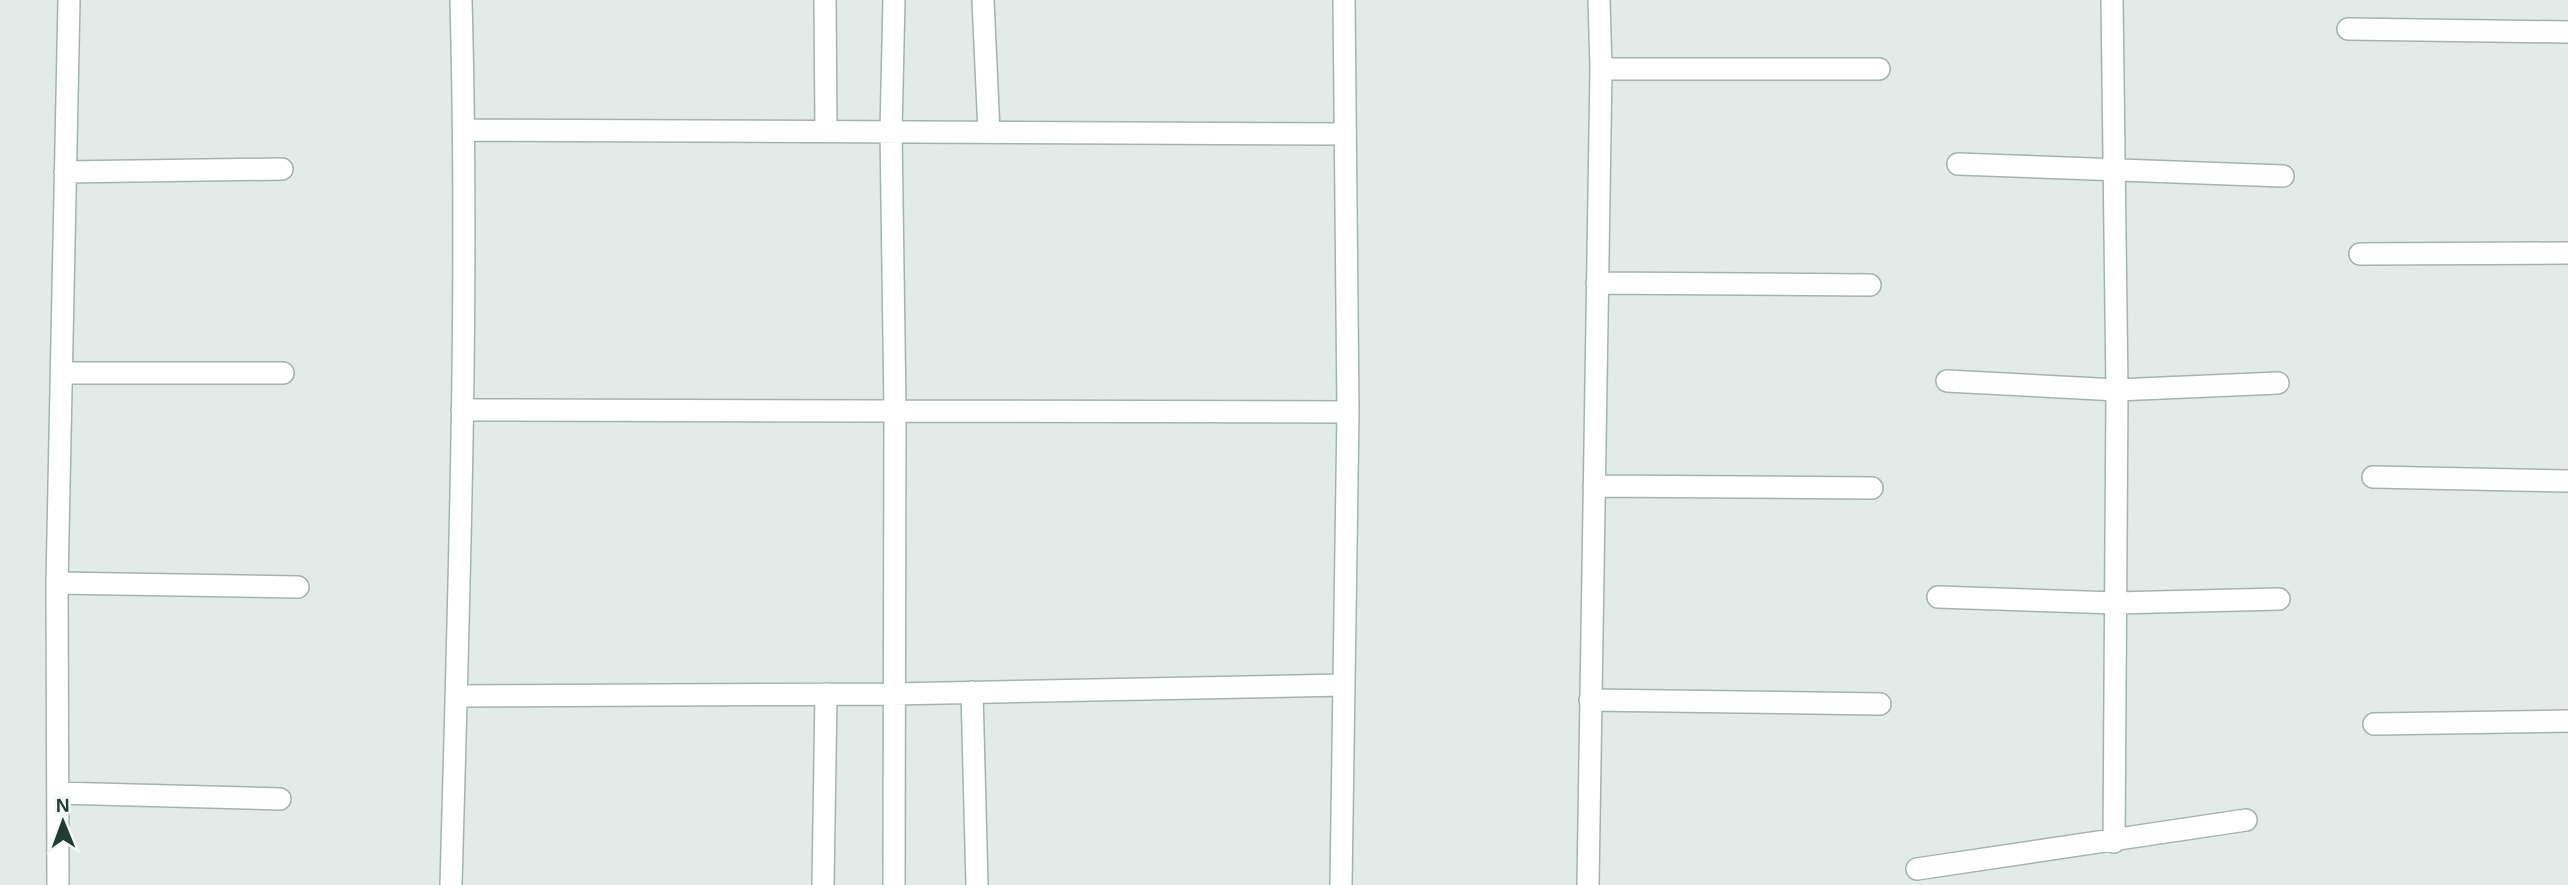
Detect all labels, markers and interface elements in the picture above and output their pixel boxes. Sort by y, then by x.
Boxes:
north arrow [28,787,98,857]
text: N [56,795,70,816]

